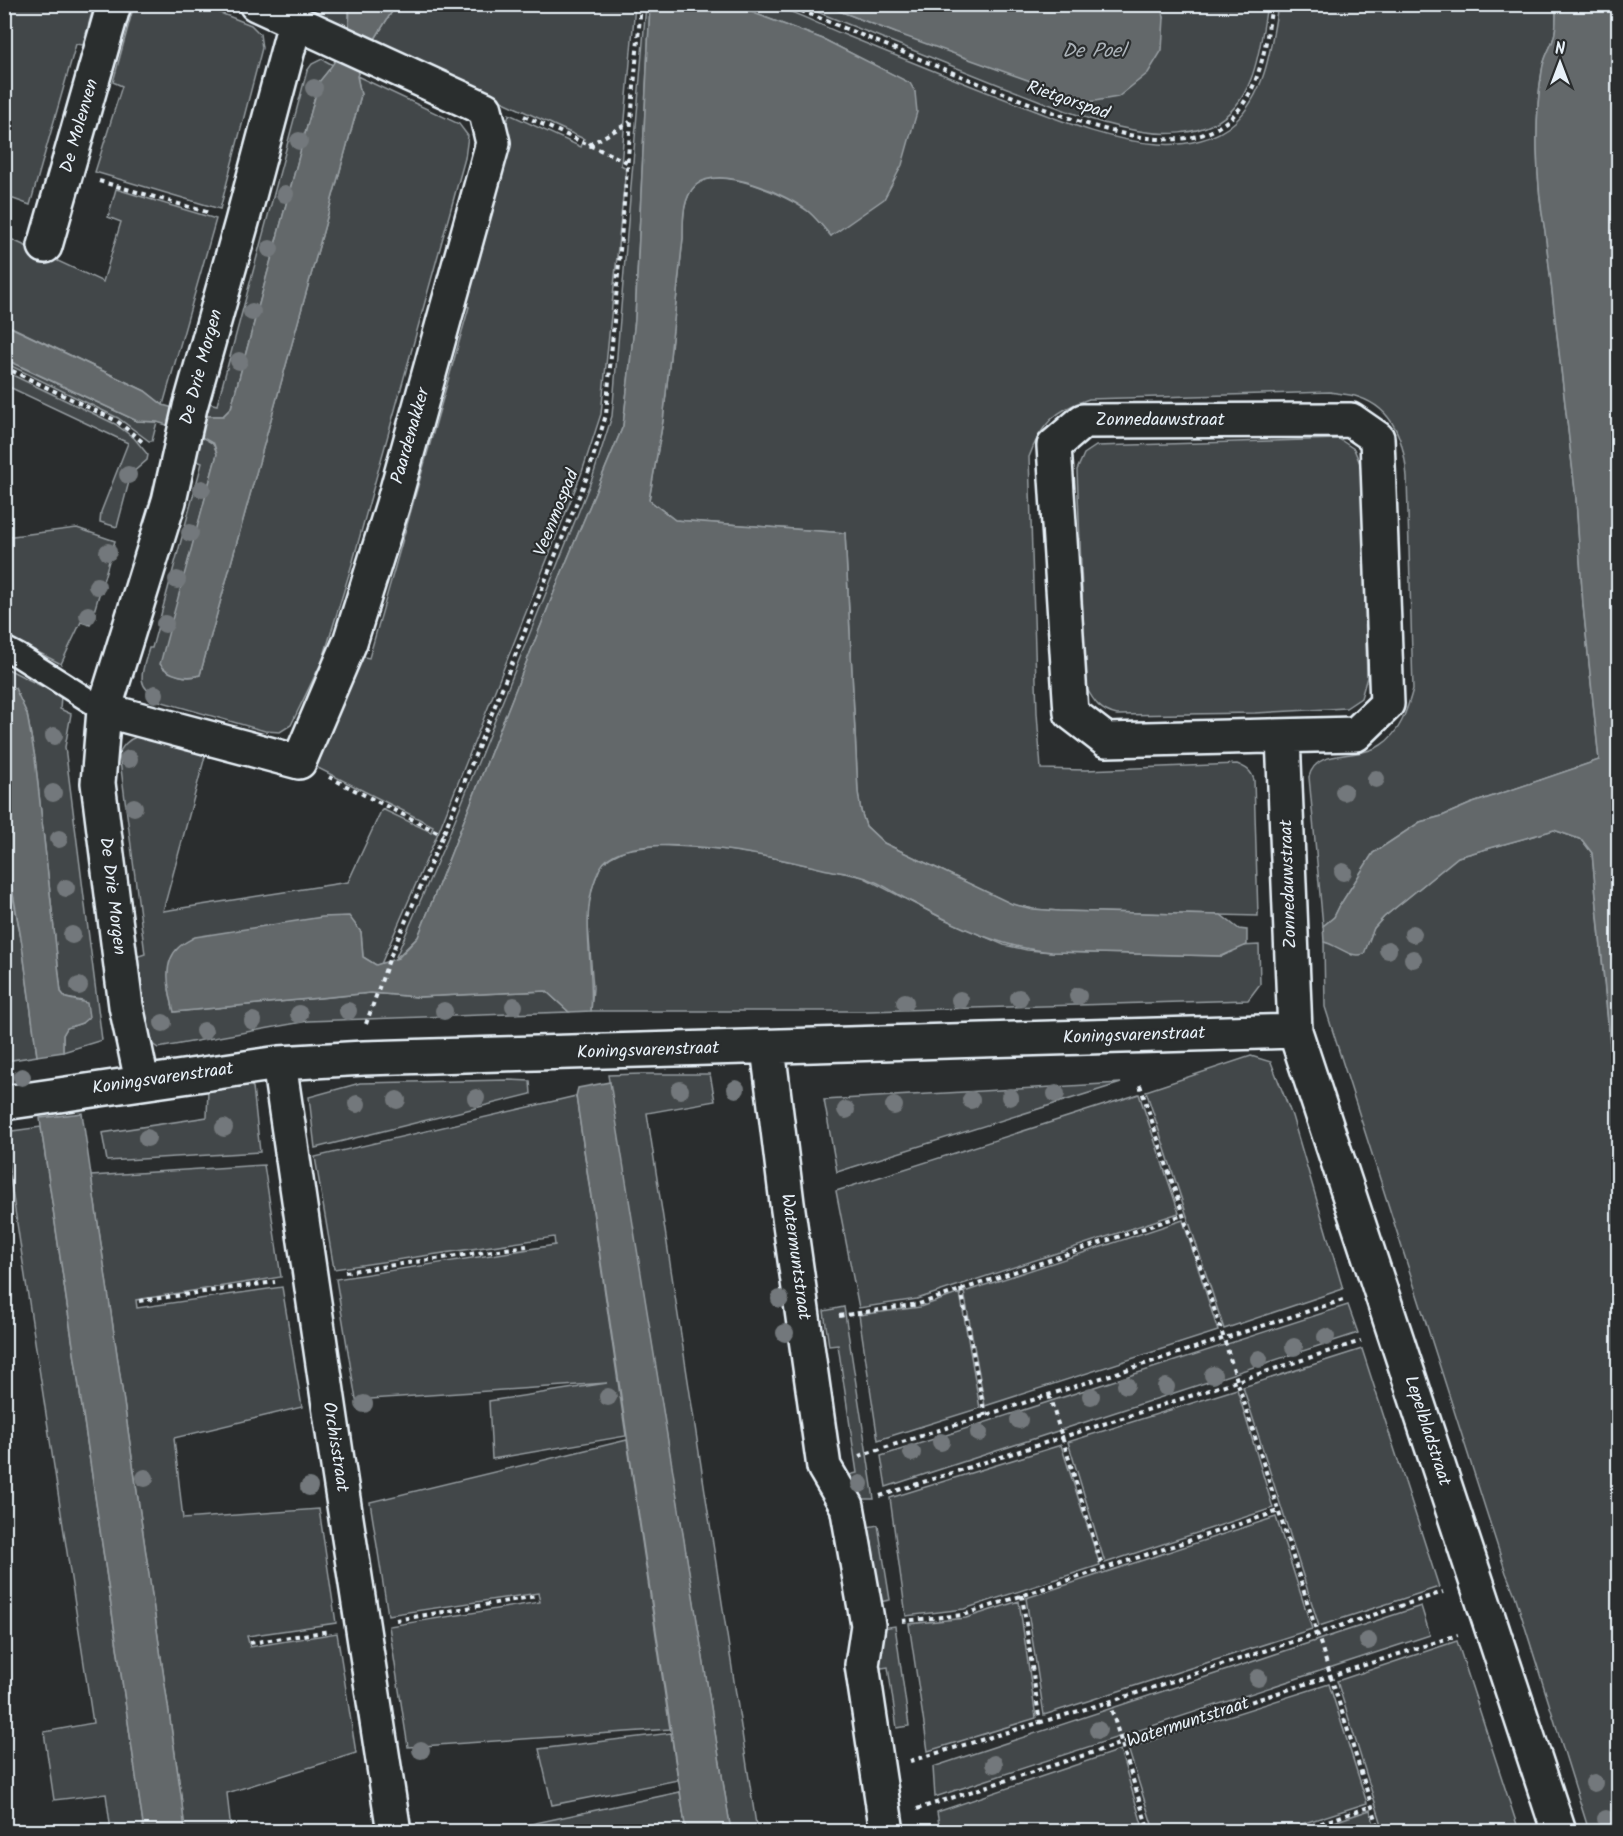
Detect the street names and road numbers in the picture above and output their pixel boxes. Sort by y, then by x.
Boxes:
street label: Rietgorspad [1023,73,1114,129]
street label: De Molenven [53,76,107,176]
street label: De Drie Morgen [173,306,231,428]
street label: Paardenakker [383,384,439,487]
street label: Zonnedauwstraat [1095,406,1226,435]
street label: Veenmospad [526,464,588,561]
street label: Zonnedauwstraat [1272,818,1306,949]
street label: De Drie Morgen [90,835,134,957]
street label: Koningsvarenstraat [1062,1019,1207,1053]
street label: Koningsvarenstraat [576,1034,721,1068]
street label: Koningsvarenstraat [90,1055,237,1103]
street label: Watermuntstraat [772,1192,818,1323]
street label: Lepelbladstraat [1395,1372,1459,1491]
street label: Orchisstraat [314,1400,357,1495]
street label: Watermuntstraat [1123,1689,1254,1756]

